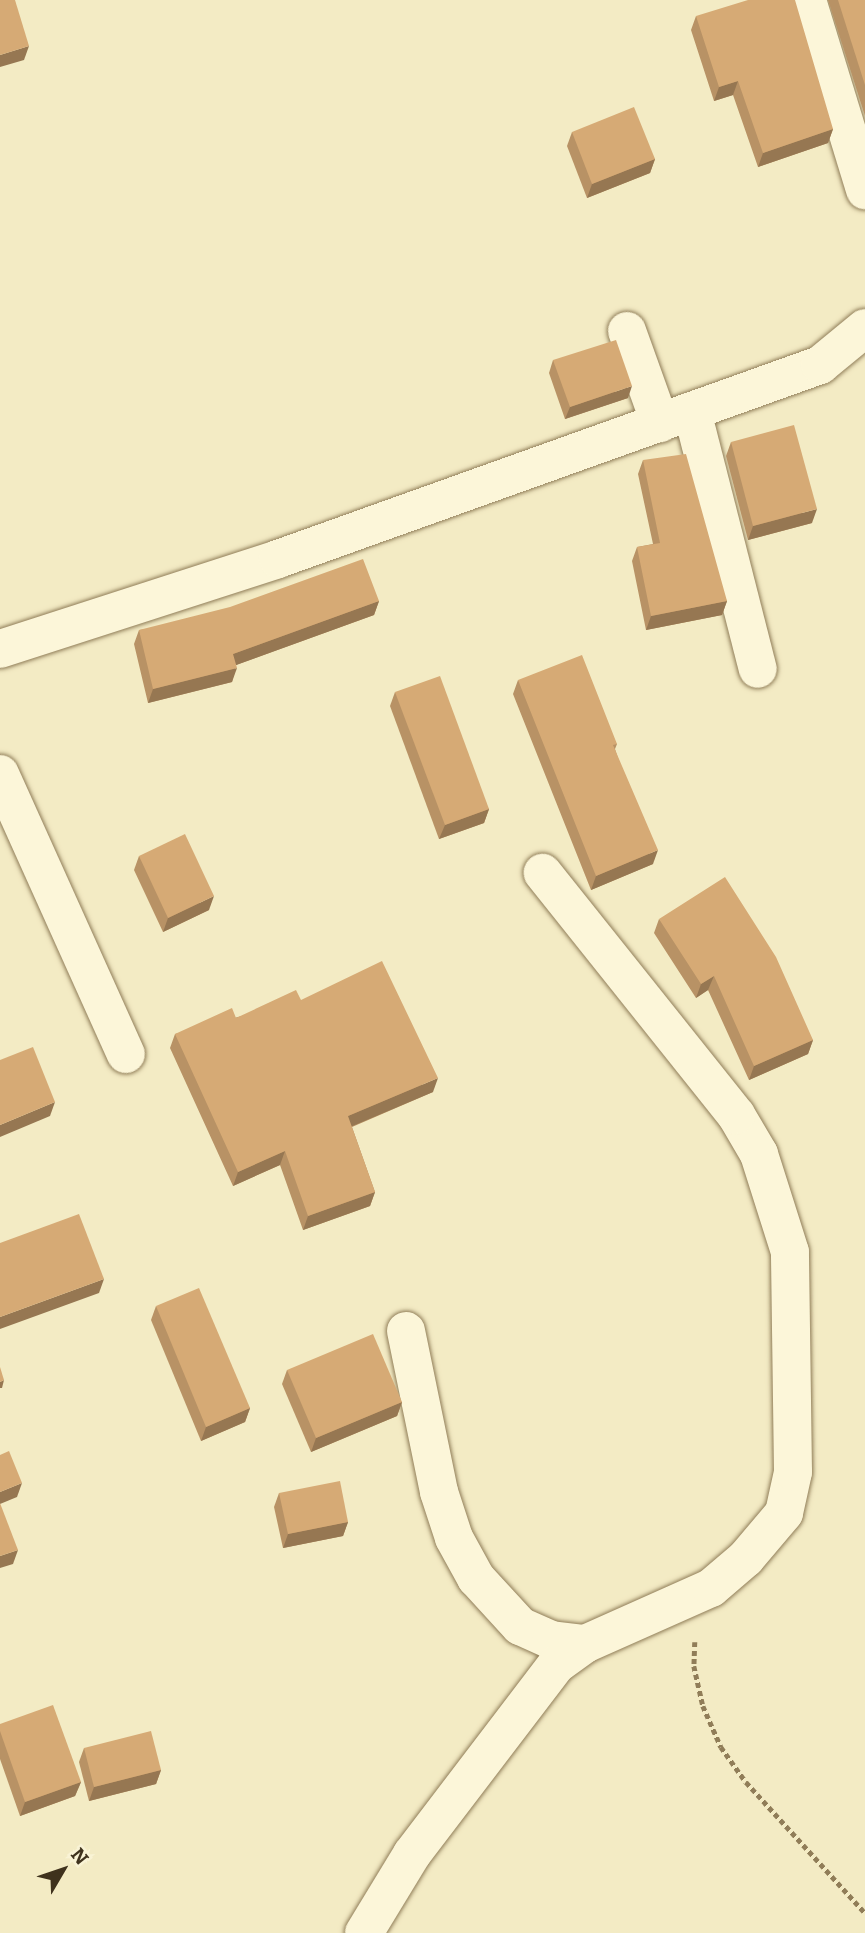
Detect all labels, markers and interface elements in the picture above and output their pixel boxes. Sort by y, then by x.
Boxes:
north arrow [28,1835,98,1905]
text: N [66,1844,93,1869]

